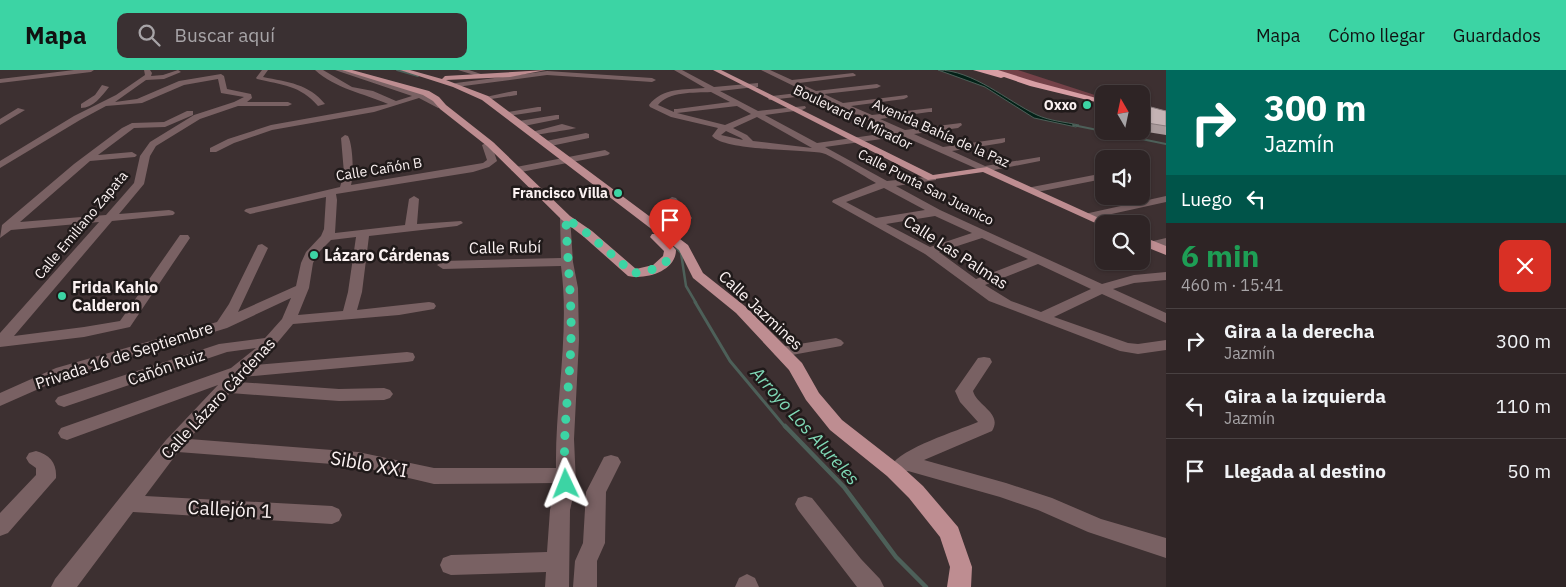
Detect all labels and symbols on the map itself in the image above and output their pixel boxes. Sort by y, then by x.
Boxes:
street label: Boulevard el Mirador [790,80,916,154]
north arrow [1095,85,1150,140]
street label: Avenida Bahía de la Paz [870,95,1013,172]
place label: Oxxo [1044,96,1077,114]
marker: Oxxo [1081,99,1093,111]
street label: Calle Punta San Juanico [855,145,997,229]
street label: Calle Cañón B [335,153,423,185]
street label: Calle Emiliano Zapata [30,167,132,283]
place label: Francisco Villa [512,184,608,202]
marker: Francisco Villa [612,187,624,199]
pin [649,199,691,250]
street label: Calle Las Palmas [900,211,1012,293]
street label: Calle Rubí [469,236,541,258]
place label: Lázaro Cárdenas [324,245,450,265]
marker: Lázaro Cárdenas [308,249,320,261]
street label: Calle Jazmines [715,266,807,354]
place label: Frida Kahlo Calderon [72,277,158,315]
marker: Frida Kahlo Calderon [56,290,68,302]
street label: Privada 16 de Septiembre [33,317,216,393]
street label: Calle Lázaro Cárdenas [157,333,279,463]
street label: Cañón Ruiz [125,344,207,390]
water label: Arroyo Los Alureles [745,361,865,490]
street label: Siblo XXI [329,445,409,483]
position arrow [539,457,591,509]
street label: Callejón 1 [187,495,273,523]

